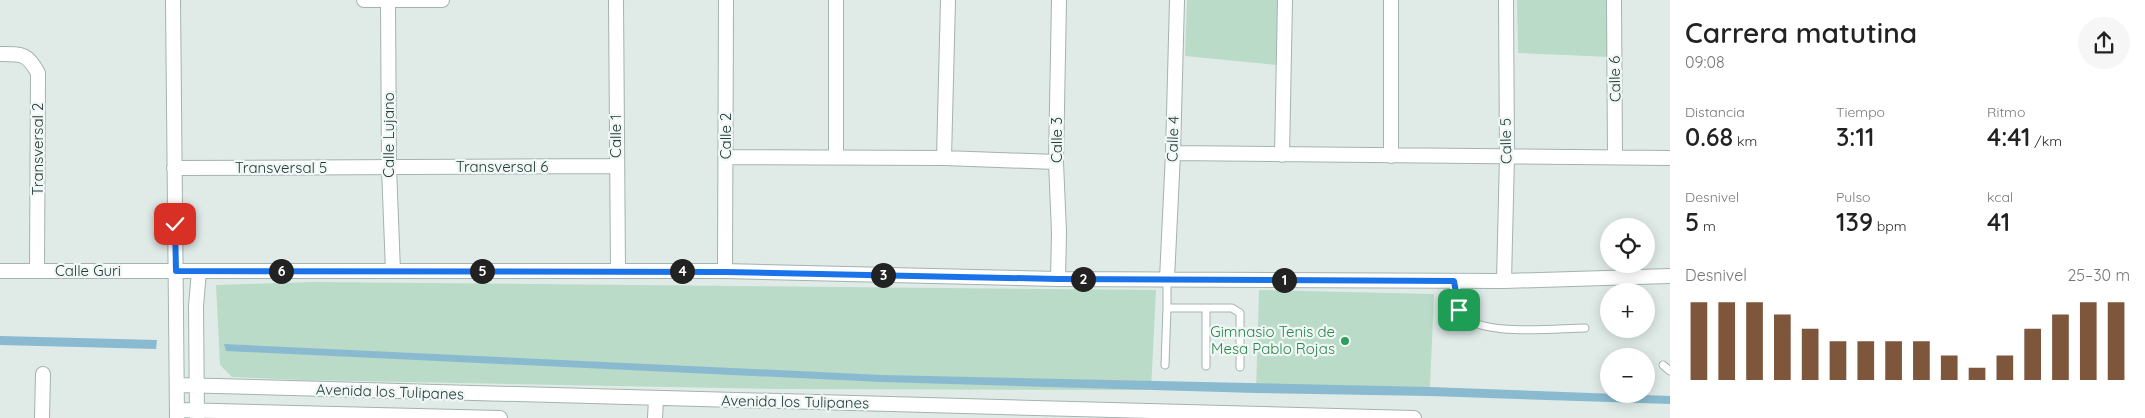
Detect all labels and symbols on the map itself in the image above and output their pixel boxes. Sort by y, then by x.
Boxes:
street label: Calle 6 [1605,56,1624,102]
street label: Calle Lujano [379,92,398,178]
street label: Transversal 2 [28,103,47,195]
street label: Calle 2 [716,113,735,159]
street label: Calle 1 [606,114,625,158]
street label: Calle 4 [1162,116,1183,162]
street label: Calle 3 [1047,117,1066,163]
street label: Calle 5 [1496,118,1515,164]
street label: Transversal 6 [456,157,548,176]
street label: Transversal 5 [235,158,327,177]
pin [154,203,196,245]
pin: 6 [268,258,294,284]
pin: 5 [470,258,494,284]
pin: 4 [670,258,694,284]
street label: Calle Guri [55,261,121,280]
pin: 3 [870,262,896,288]
pin: 2 [1070,266,1096,292]
pin: 1 [1272,268,1296,292]
pin [1438,289,1480,331]
place label: Gimnasio Tenis de Mesa Pablo Rojas [1210,322,1335,358]
marker: Gimnasio Tenis de Mesa Pablo Rojas [1339,335,1351,347]
street label: Avenida los Tulipanes [316,379,464,404]
street label: Avenida los Tulipanes [721,391,869,412]

